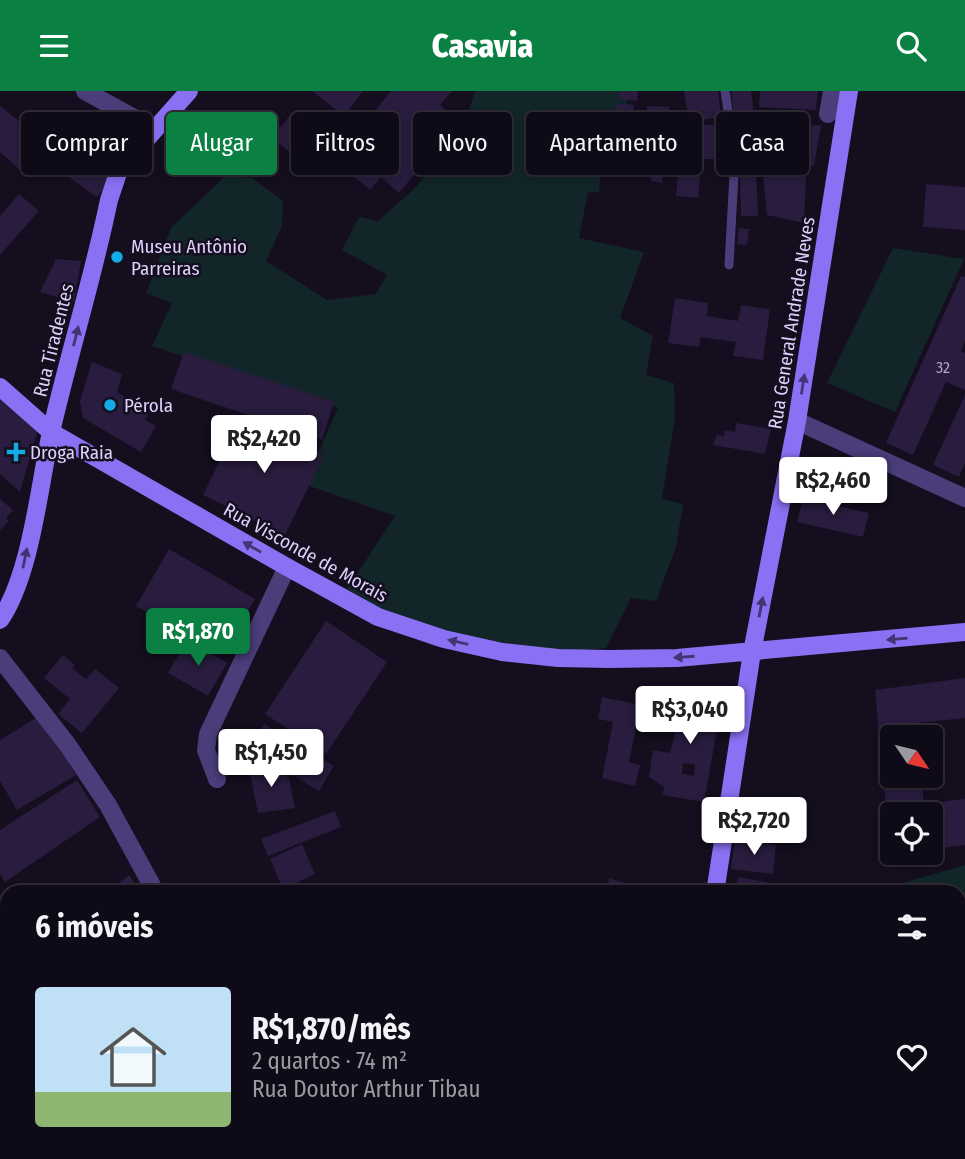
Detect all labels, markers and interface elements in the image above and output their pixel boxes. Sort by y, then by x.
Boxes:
icon: menu [35,27,73,65]
text: Casavia [432,27,533,65]
icon: search [892,27,930,65]
chip: Comprar [21,112,152,175]
chip: Alugar [166,112,277,175]
chip: Filtros [291,112,399,175]
chip: Novo [413,112,512,175]
chip: Apartamento [526,112,702,175]
chip: Casa [716,112,809,175]
street label: Rua General Andrade Neves [763,215,820,431]
place label: Museu Antônio Parreiras [131,235,247,280]
marker: Museu Antônio Parreiras [109,249,125,265]
street label: Rua Tiradentes [28,281,79,399]
one-way arrow [71,325,82,347]
house number: 32 [936,358,950,377]
one-way arrow [798,373,809,395]
place label: Pérola [124,394,173,417]
marker: Pérola [102,397,118,413]
pin: R$2,420 [199,415,329,475]
text: R$2,420 [227,424,301,452]
place label: Droga Raia [30,441,113,464]
marker: Droga Raia [8,444,24,460]
pin: R$2,460 [768,457,898,517]
text: R$2,460 [795,466,871,494]
street label: Rua Visconde de Morais [220,498,392,607]
one-way arrow [243,541,262,553]
one-way arrow [20,547,31,569]
one-way arrow [755,596,766,618]
pin: R$1,870 [133,609,263,668]
text: R$1,870 [162,617,234,645]
one-way arrow [886,633,908,644]
one-way arrow [447,636,469,647]
one-way arrow [673,652,695,663]
pin: R$3,040 [625,687,755,746]
text: R$3,040 [652,695,728,723]
north arrow [880,725,943,787]
map controls [880,725,943,865]
pin: R$1,450 [206,729,336,789]
text: R$1,450 [234,738,308,766]
pin: R$2,720 [689,797,819,857]
button: locate [880,802,943,865]
text: R$2,720 [718,806,790,834]
icon: filters [893,908,931,946]
text: 6 imóveis [35,909,153,945]
text: R$1,870/mês [252,1011,411,1047]
icon: home [91,1015,175,1099]
icon: heart [893,1038,931,1076]
text: 2 quartos · 74 m² [252,1047,407,1075]
text: Rua Doutor Arthur Tibau [252,1075,480,1103]

